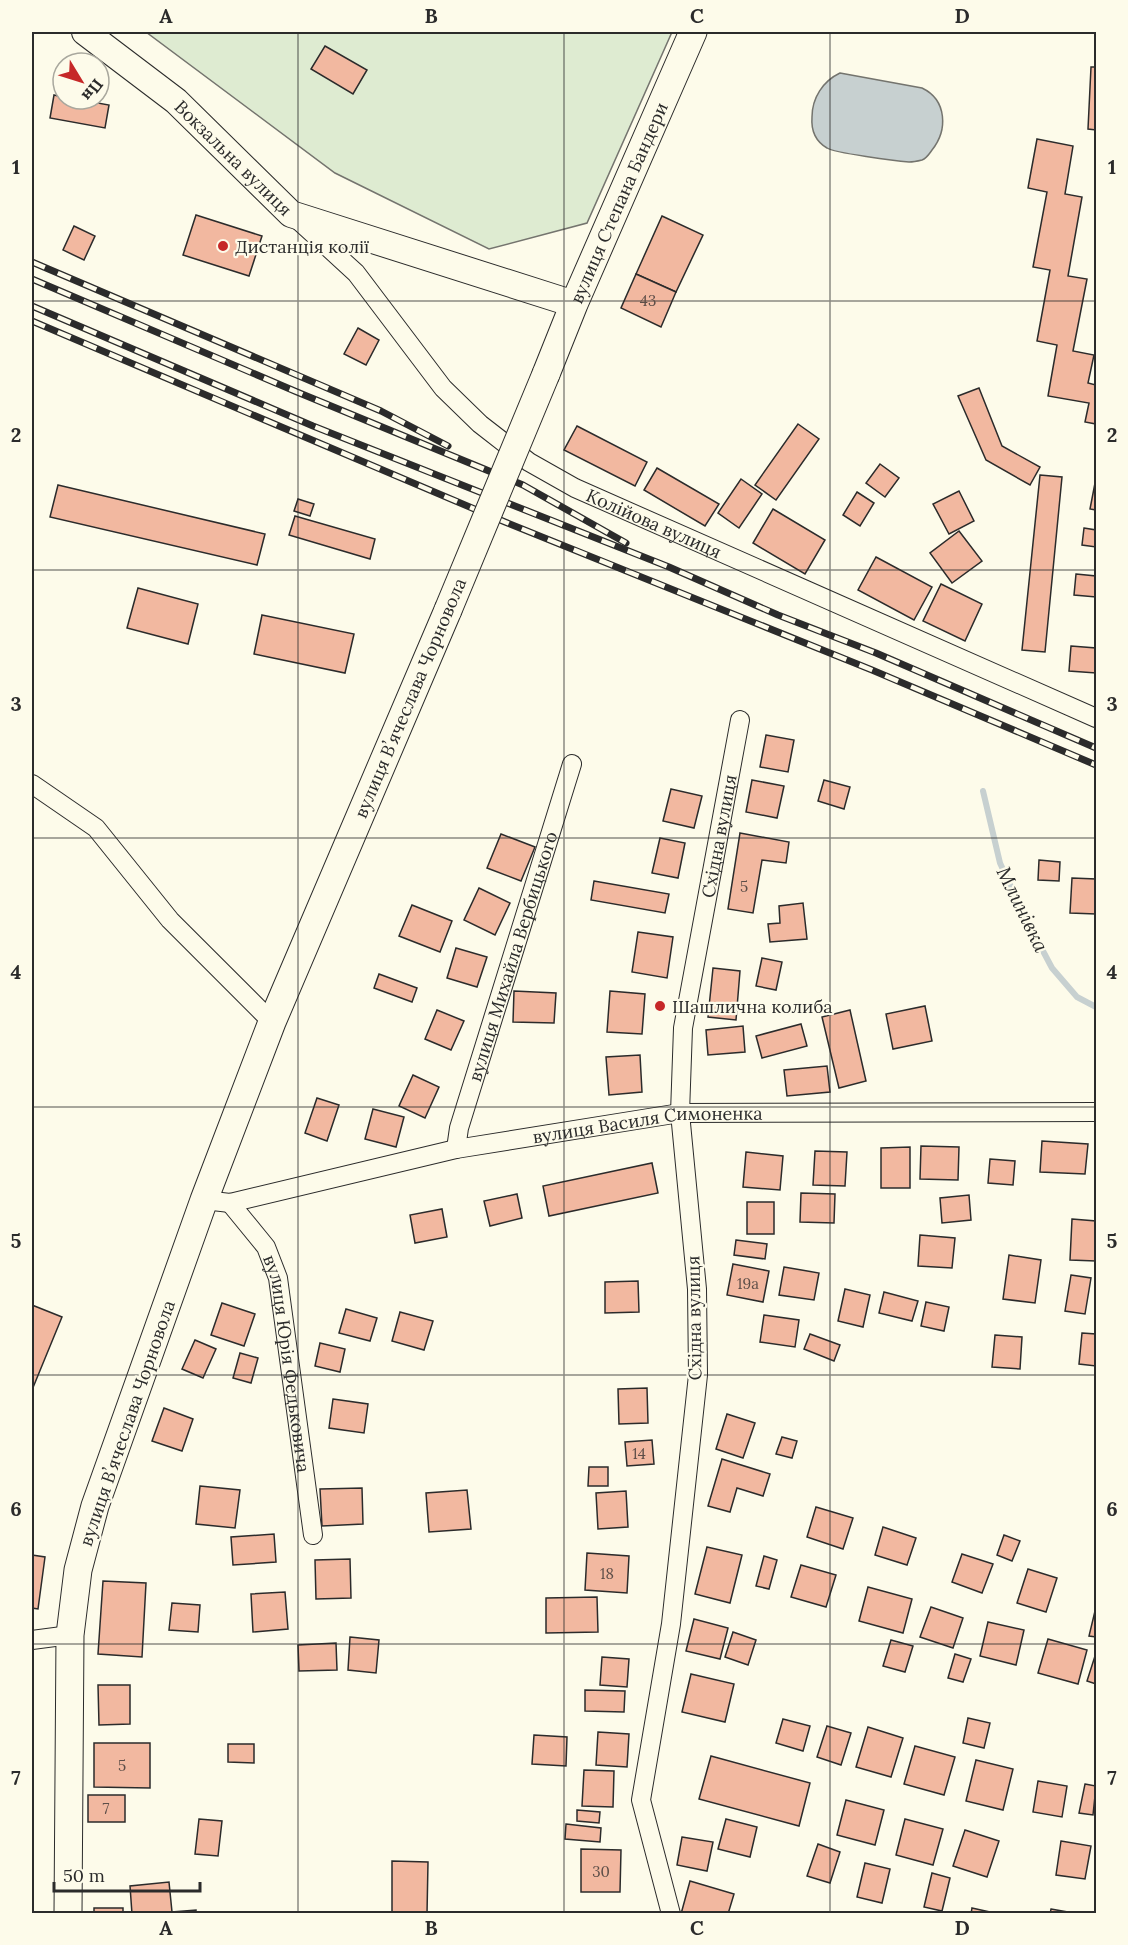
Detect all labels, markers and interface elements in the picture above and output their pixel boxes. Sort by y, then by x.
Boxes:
text: A [159,3,173,28]
text: B [424,3,438,28]
text: C [690,3,704,28]
text: D [954,3,970,28]
north arrow [51,51,111,111]
text: Пн [78,75,108,106]
street label: Вокзальна вулиця [170,95,297,220]
street label: вулиця Степана Бандери [564,98,672,307]
text: 1 [12,154,20,179]
text: 1 [1108,154,1116,179]
place label: Дистанція колії [235,235,369,258]
marker: Дистанція колії [216,239,230,253]
house number: 43 [640,291,656,310]
text: 2 [11,422,21,447]
text: 2 [1107,422,1117,447]
street label: Колійова вулиця [583,483,725,563]
street label: вулиця Вʼячеслава Чорновола [349,574,471,822]
text: 3 [10,691,22,716]
text: 3 [1106,691,1118,716]
street label: Східна вулиця [696,773,741,899]
street label: вулиця Михайла Вербицького [463,828,562,1084]
water label: Млинівка [992,862,1054,956]
house number: 5 [740,877,748,896]
text: 4 [11,959,22,984]
text: 4 [1107,959,1118,984]
place label: Шашлична колиба [672,995,832,1018]
marker: Шашлична колиба [653,999,667,1013]
street label: вулиця Василя Симоненка [531,1101,763,1148]
text: 5 [11,1228,22,1253]
text: 5 [1107,1228,1118,1253]
street label: вулиця Юрія Федьковича [258,1251,316,1474]
street label: Східна вулиця [681,1255,707,1381]
house number: 19а [737,1274,759,1293]
street label: вулиця Вʼячеслава Чорновола [74,1297,180,1549]
house number: 14 [632,1444,646,1463]
text: 6 [10,1496,22,1521]
text: 6 [1106,1496,1118,1521]
house number: 18 [600,1564,614,1583]
house number: 5 [118,1756,126,1775]
text: 7 [11,1765,21,1790]
text: 7 [1107,1765,1117,1790]
house number: 7 [103,1799,110,1818]
scale bar [54,1855,200,1893]
house number: 30 [592,1862,610,1881]
text: 50 m [63,1864,105,1887]
text: A [159,1915,173,1940]
text: B [424,1915,438,1940]
text: C [690,1915,704,1940]
text: D [954,1915,970,1940]

